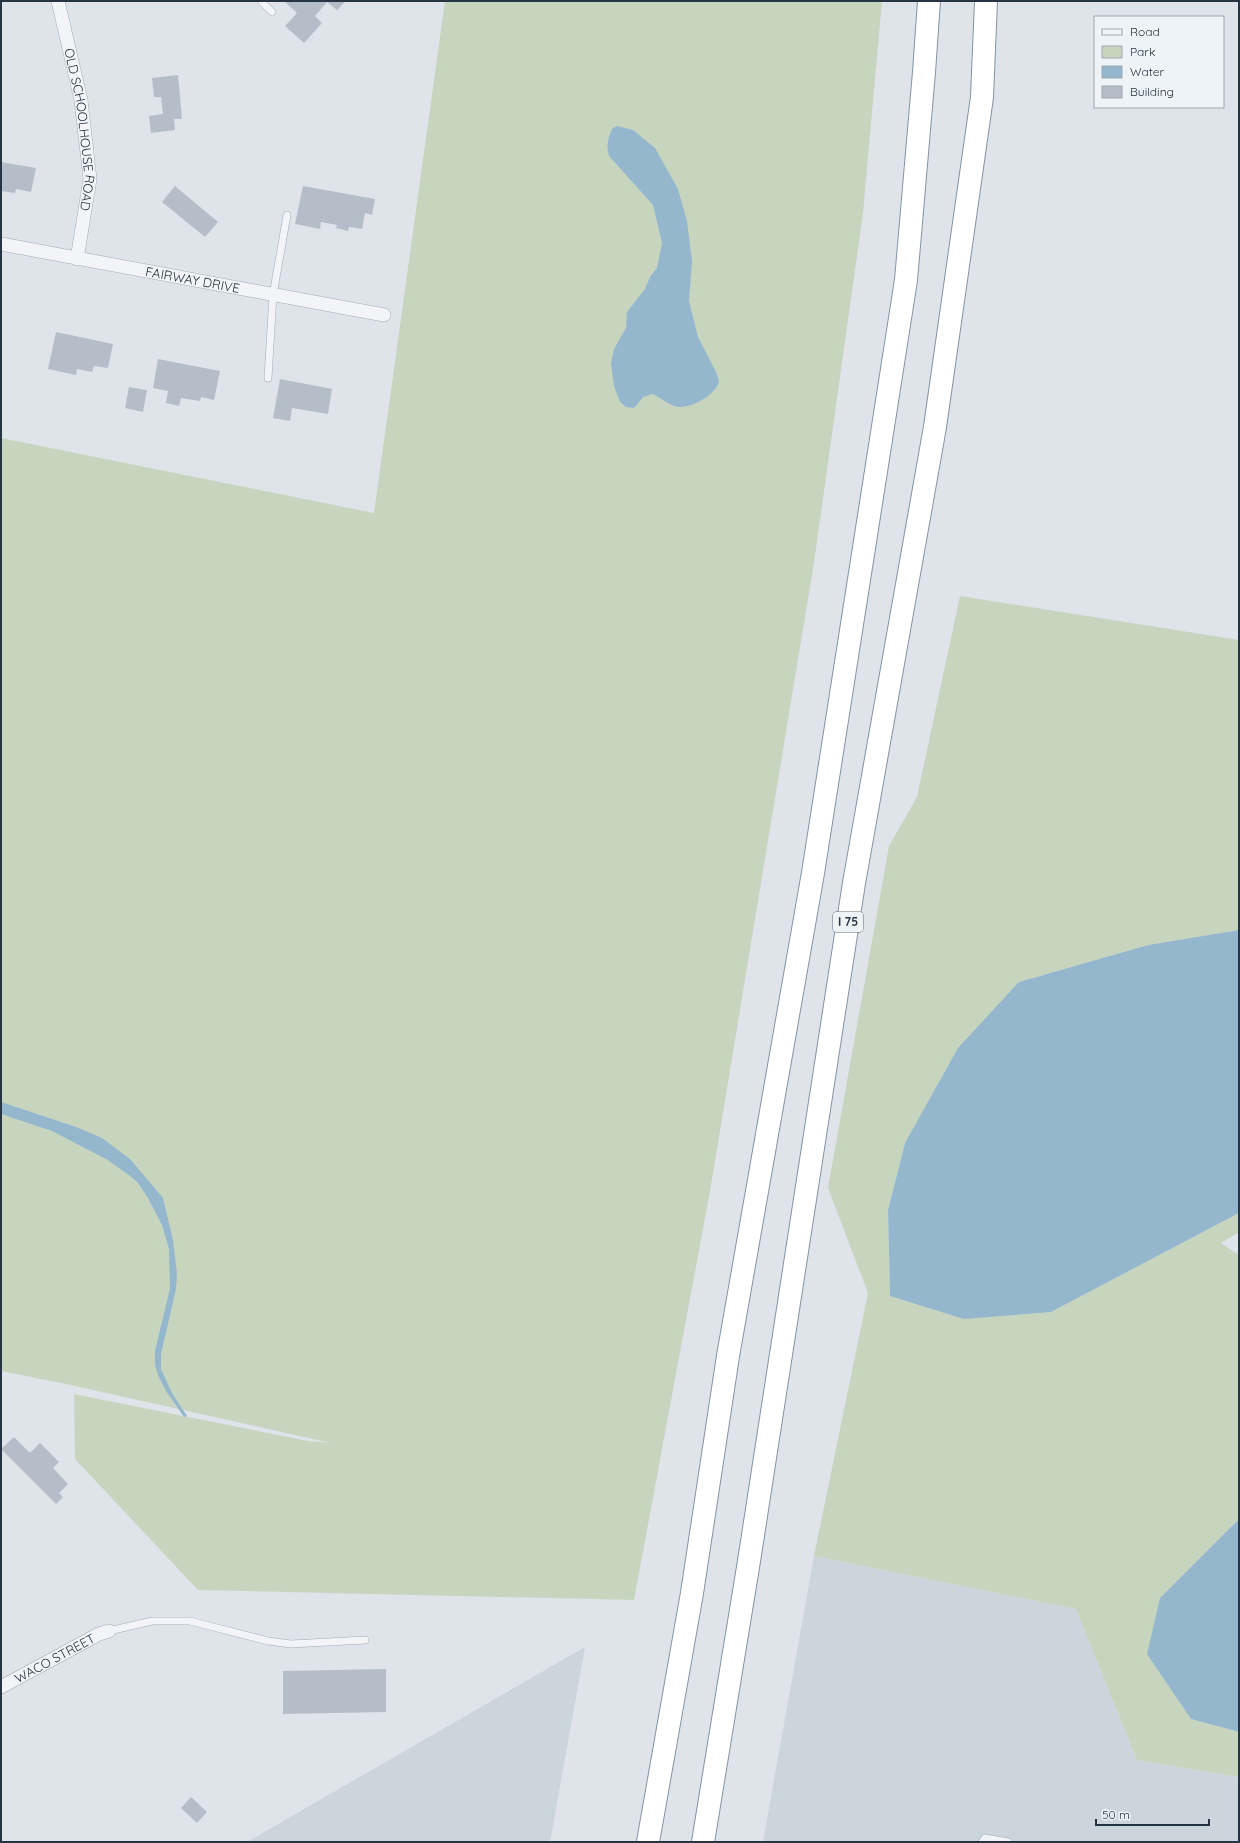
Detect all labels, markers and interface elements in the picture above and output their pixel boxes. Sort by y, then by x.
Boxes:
legend [1094,16,1224,108]
text: Road [1130,24,1160,39]
text: Park [1130,44,1155,59]
street label: OLD SCHOOLHOUSE ROAD [61,46,99,212]
text: Water [1130,64,1165,79]
text: Building [1130,84,1174,99]
street label: FAIRWAY DRIVE [144,263,241,296]
road number: I 75 [833,912,863,932]
street label: WACO STREET [12,1630,98,1686]
scale bar [1096,1801,1209,1827]
text: 50 m [1102,1807,1130,1822]

